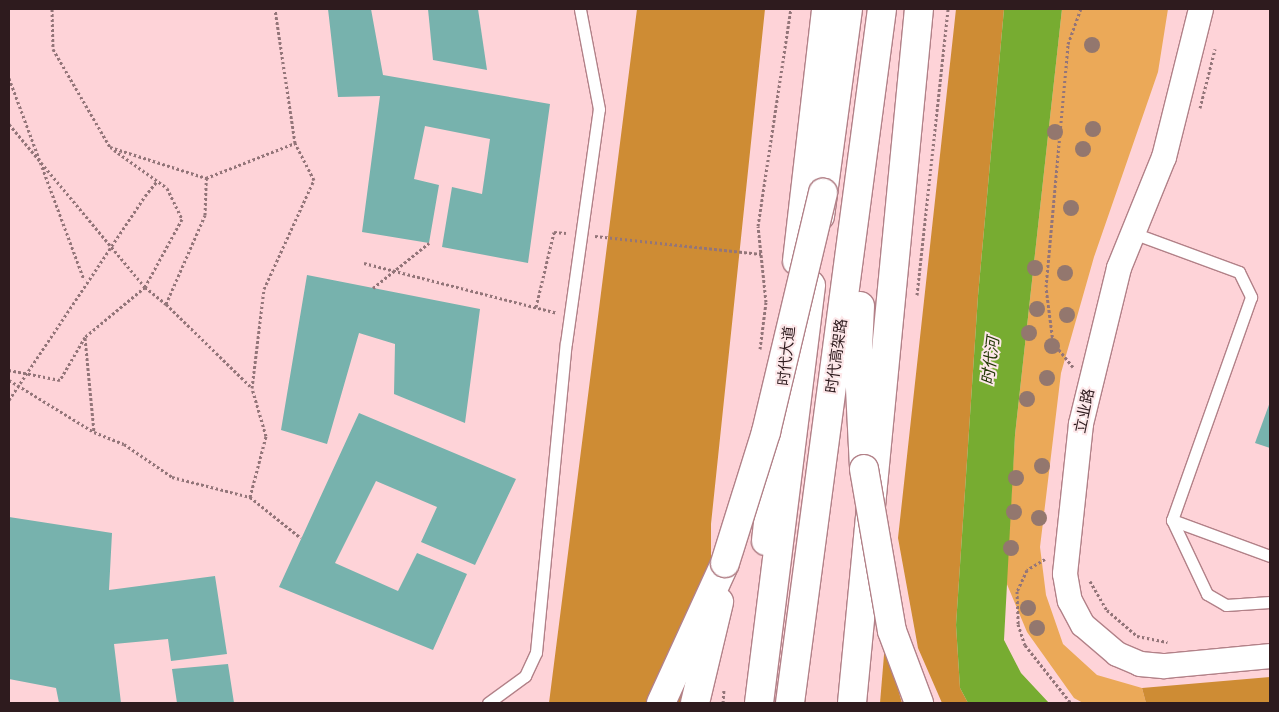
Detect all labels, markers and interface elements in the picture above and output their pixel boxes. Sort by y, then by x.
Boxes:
street label: 时代高架路 [823,318,851,394]
street label: 时代大道 [775,325,799,387]
water label: 时代河 [979,336,1003,386]
street label: 立业路 [1072,387,1098,435]

